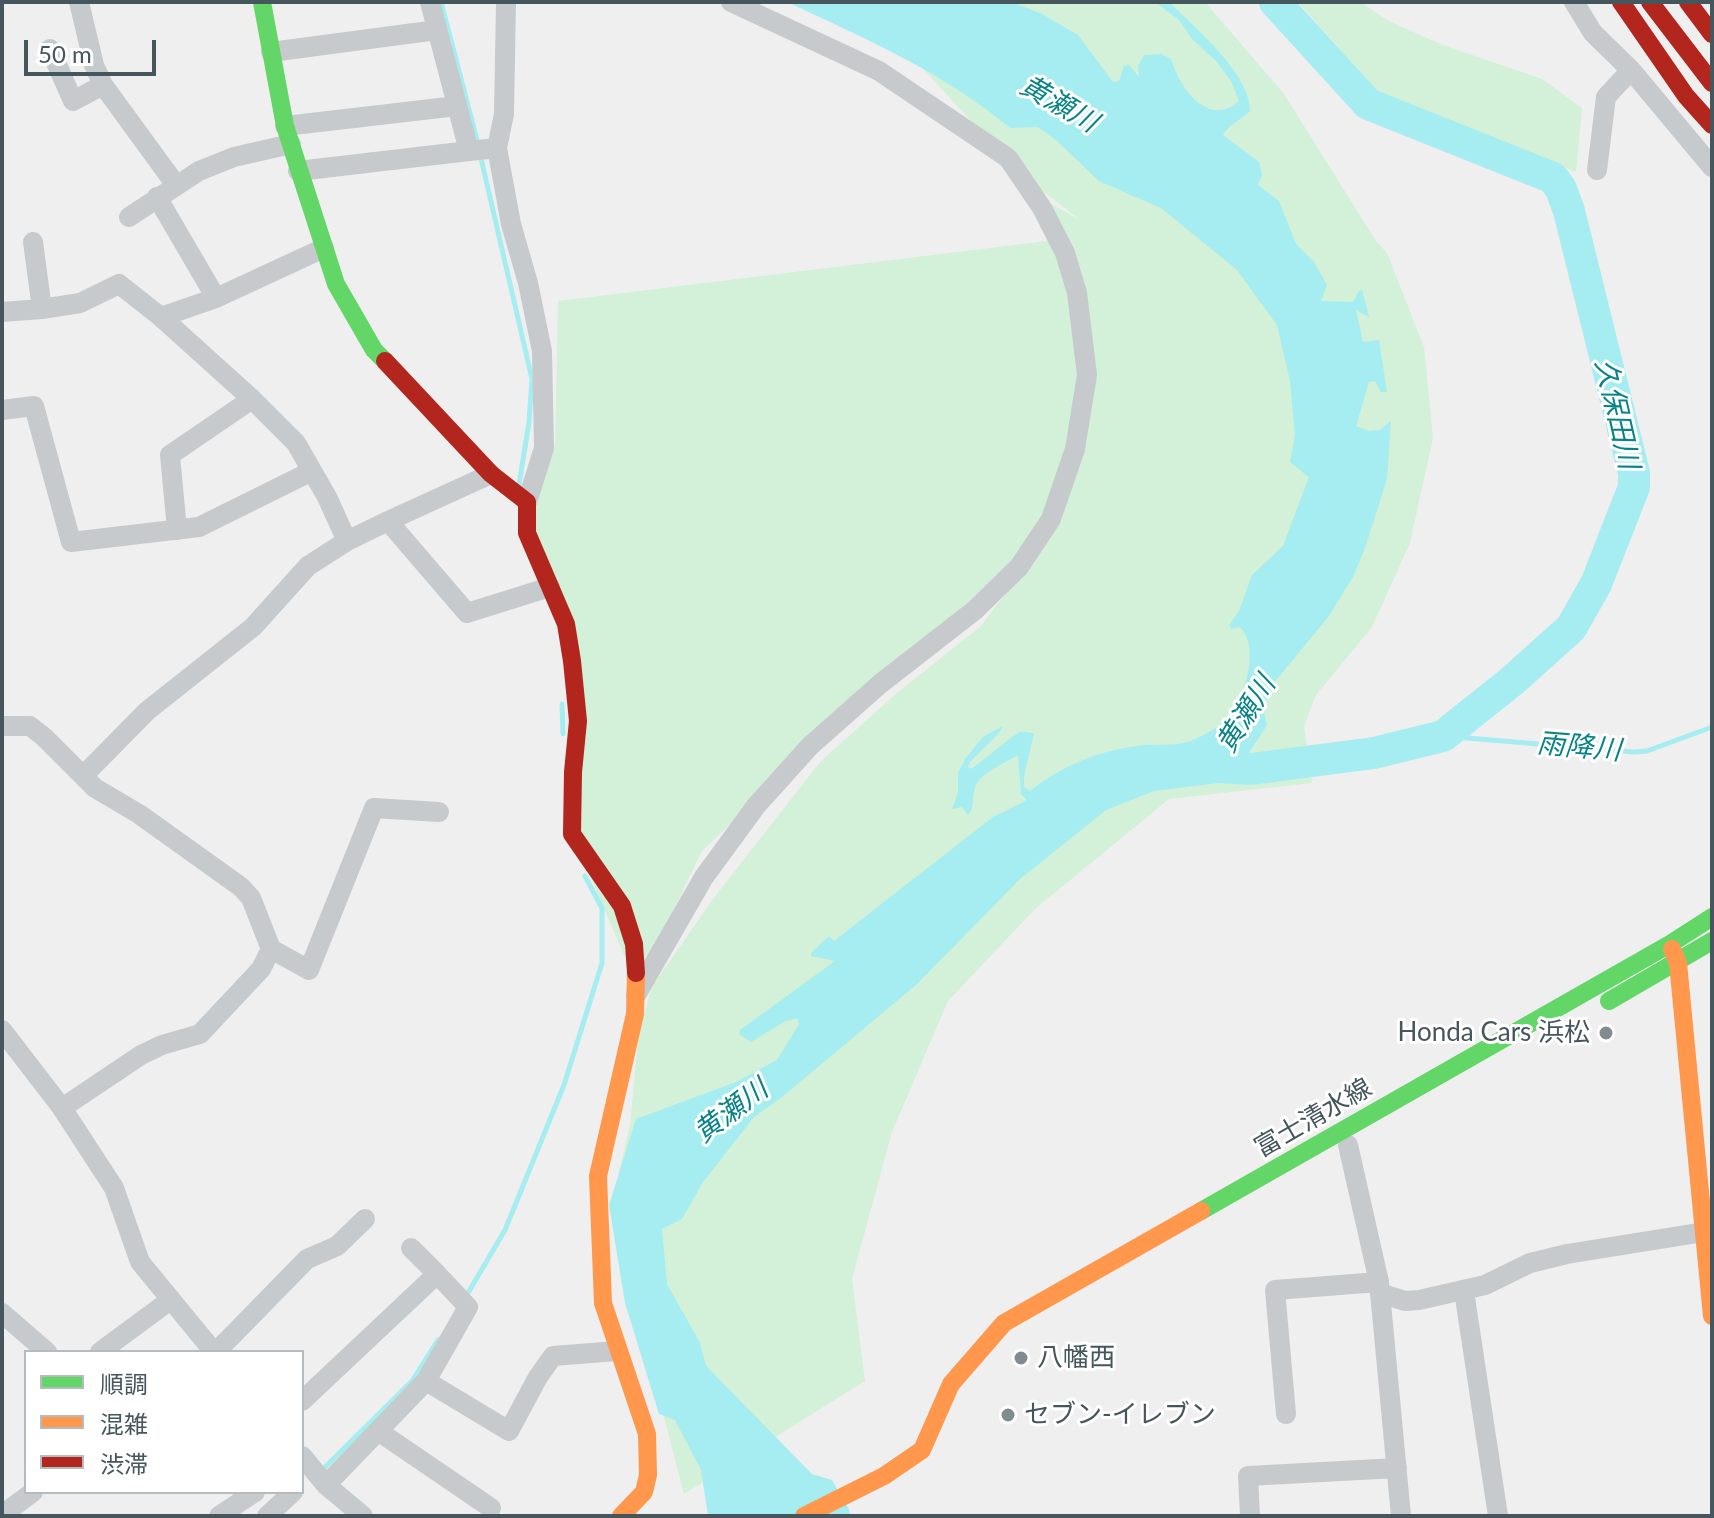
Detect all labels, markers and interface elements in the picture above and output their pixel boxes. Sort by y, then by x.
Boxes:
scale bar [28,24,160,74]
text: 50 m [38,39,92,68]
water label: 黄瀬川 [1014,68,1104,140]
water label: 久保田川 [1588,356,1646,472]
water label: 黄瀬川 [1209,669,1283,759]
water label: 雨降川 [1536,727,1622,767]
place label: Honda Cars 浜松 [1398,1017,1590,1049]
marker: Honda Cars 浜松 [1597,1024,1615,1042]
water label: 黄瀬川 [687,1072,775,1150]
street label: 富士清水線 [1249,1072,1377,1164]
place label: 八幡西 [1037,1342,1115,1374]
marker: 八幡西 [1012,1349,1030,1367]
legend [24,1350,304,1494]
text: 順調 [100,1369,148,1398]
place label: セブン-イレブン [1024,1399,1216,1431]
marker: セブン-イレブン [999,1406,1017,1424]
text: 混雑 [100,1409,148,1438]
text: 渋滞 [100,1449,148,1478]

